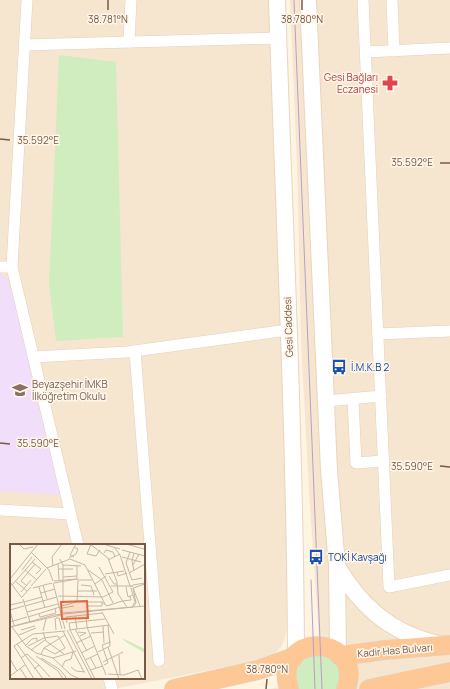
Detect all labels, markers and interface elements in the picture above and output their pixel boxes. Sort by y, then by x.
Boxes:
text: 38.781°N [88,12,128,26]
text: 38.780°N [281,12,323,26]
place label: Gesi Bağları Eczanesi [324,70,378,96]
pharmacy icon: Gesi Bağları Eczanesi [381,74,399,92]
text: 35.592°E [17,133,59,147]
text: 35.592°E [391,155,433,169]
street label: Gesi Caddesi [280,297,296,357]
bus stop icon: İ.M.K.B 2 [330,358,348,376]
place label: İ.M.K.B 2 [351,360,389,374]
place label: Beyazşehir İMKB İlköğretim Okulu [32,377,108,403]
school or university icon: Beyazşehir İMKB İlköğretim Okulu [11,381,29,399]
text: 35.590°E [17,436,59,450]
text: 35.590°E [391,459,433,473]
inset map [10,544,145,679]
bus stop icon: TOKİ Kavşağı [307,548,325,566]
place label: TOKİ Kavşağı [328,550,387,564]
street label: Kadir Has Bulvarı [357,640,433,660]
text: 38.780°N [246,662,288,676]

